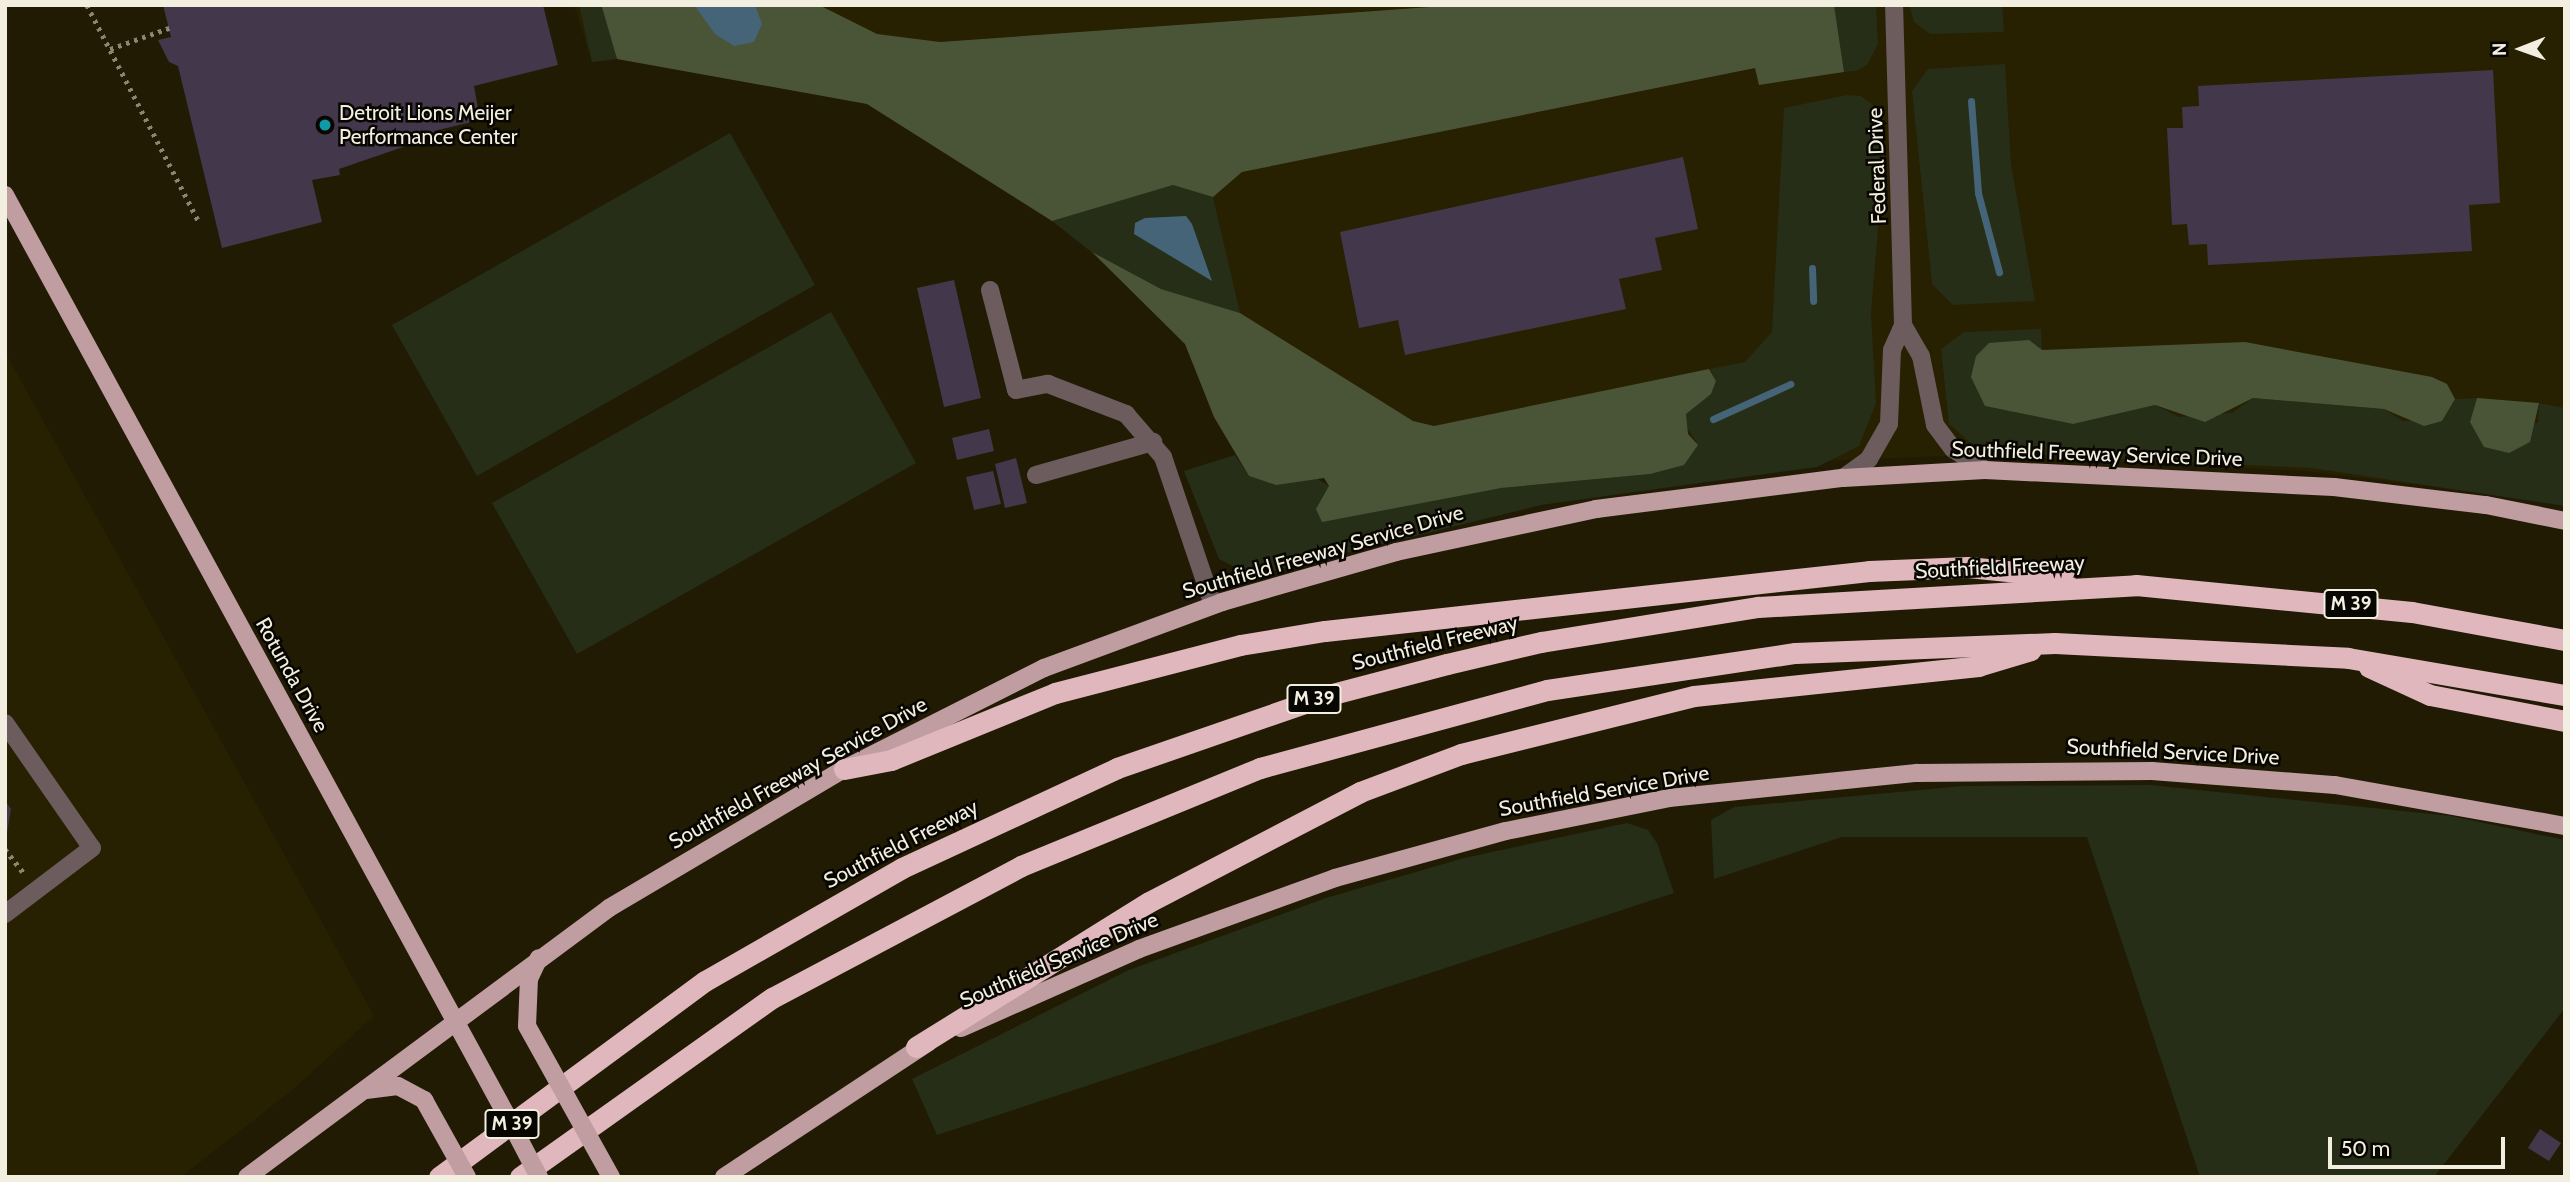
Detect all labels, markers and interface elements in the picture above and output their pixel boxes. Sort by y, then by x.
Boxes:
north arrow [2486,14,2556,84]
text: N [2488,42,2511,56]
place label: Detroit Lions Meijer Performance Center [339,100,517,150]
street label: Federal Drive [1862,107,1892,225]
marker: Detroit Lions Meijer Performance Center [317,117,333,133]
street label: Southfield Freeway Service Drive [1951,436,2243,472]
street label: Southfield Freeway Service Drive [1180,500,1466,604]
street label: Southfield Freeway [1915,550,2085,584]
road number: M 39 [2323,589,2379,620]
street label: Southfield Freeway [1350,610,1520,676]
street label: Rotunda Drive [250,613,334,737]
road number: M 39 [1286,684,1342,714]
street label: Southfield Freeway Service Drive [665,691,931,855]
street label: Southfield Service Drive [2066,734,2280,770]
street label: Southfield Service Drive [1497,760,1711,822]
street label: Southfield Freeway [820,794,982,894]
street label: Southfield Service Drive [956,907,1162,1013]
road number: M 39 [484,1108,540,1140]
scale bar [2332,1122,2509,1166]
text: 50 m [2341,1136,2390,1161]

